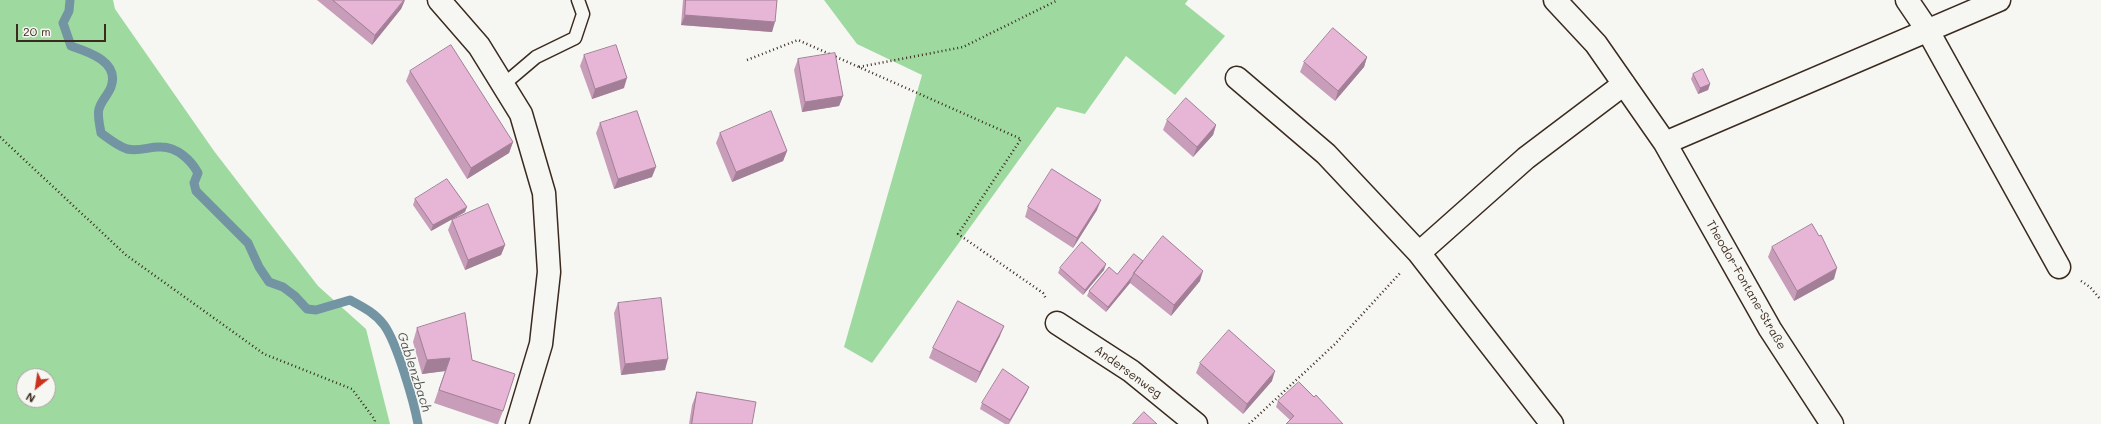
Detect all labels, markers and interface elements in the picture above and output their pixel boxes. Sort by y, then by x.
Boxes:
scale bar [18,16,108,42]
text: 20 m [23,23,51,39]
street label: Theodor-Fontane-Straße [1703,218,1789,352]
water label: Gablenzbach [394,330,434,414]
street label: Andersenweg [1092,343,1164,401]
north arrow [16,368,56,408]
text: N [23,389,38,407]

